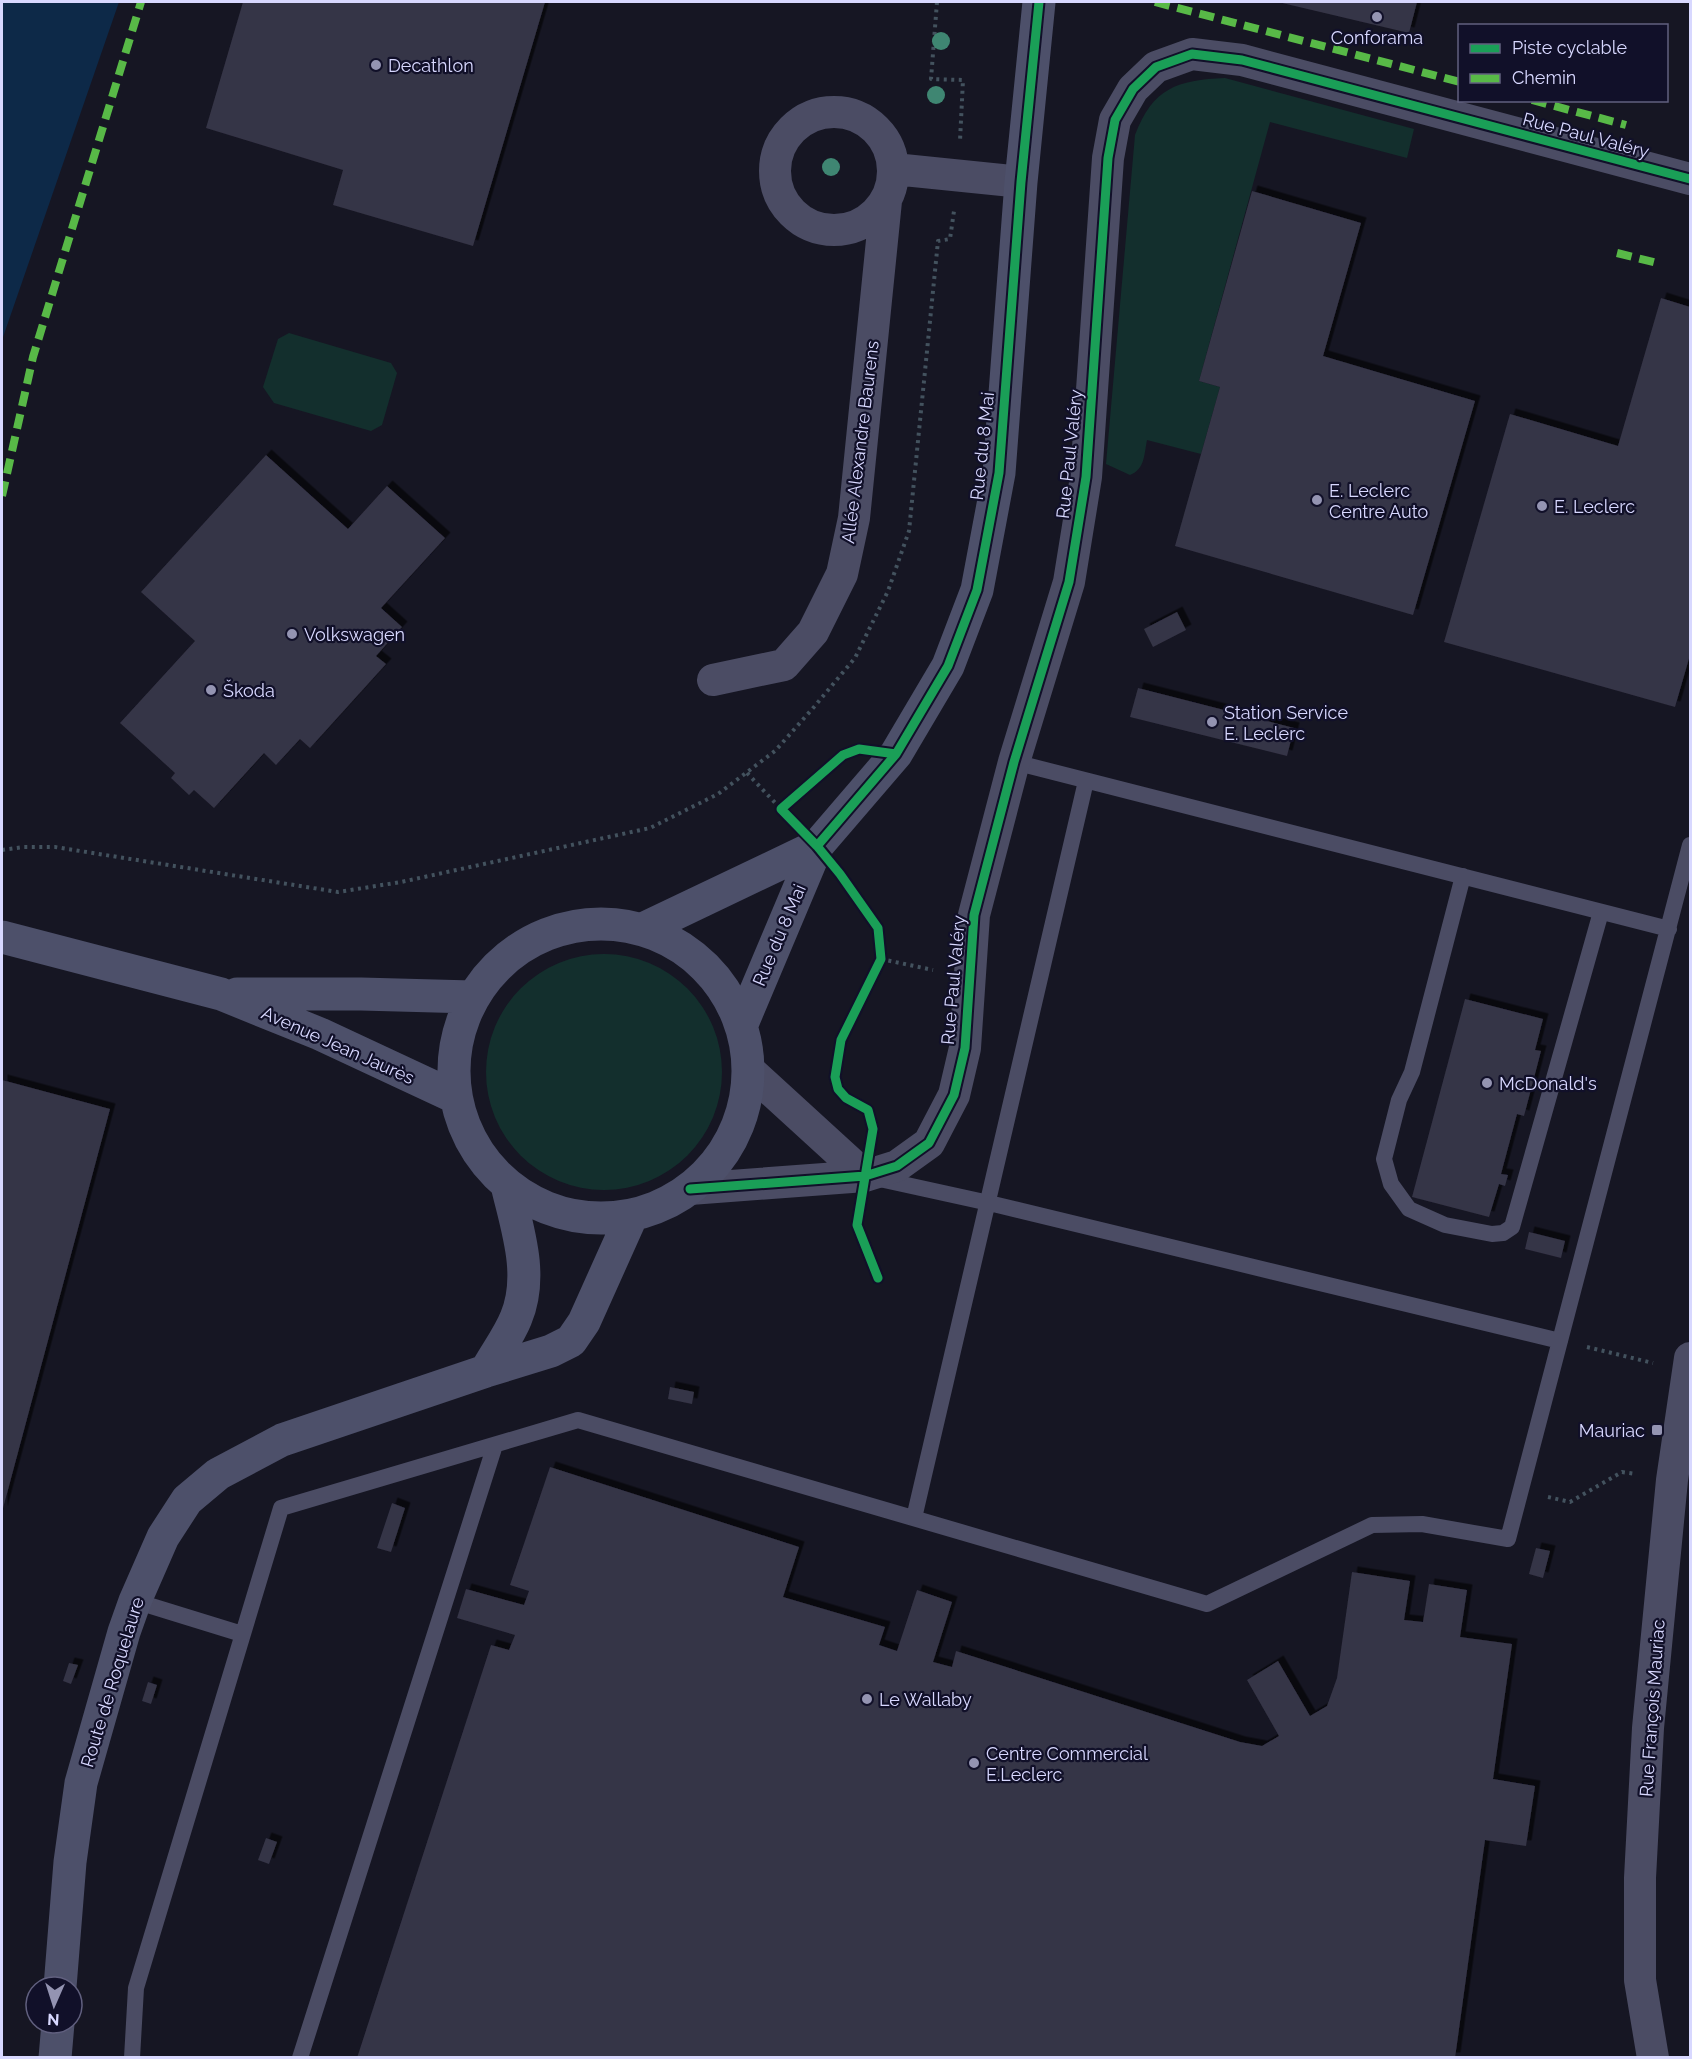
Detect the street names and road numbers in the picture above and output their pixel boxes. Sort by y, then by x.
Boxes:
street label: Rue Paul Valéry [1520,108,1652,162]
street label: Allée Alexandre Baurens [837,339,883,545]
street label: Rue Paul Valéry [1052,388,1086,520]
street label: Rue du 8 Mai [966,391,998,501]
street label: Rue du 8 Mai [748,881,810,989]
street label: Rue Paul Valéry [937,914,969,1046]
street label: Avenue Jean Jaurès [258,1002,418,1088]
street label: Route de Roquelaure [76,1594,148,1770]
street label: Rue François Mauriac [1635,1618,1669,1797]

